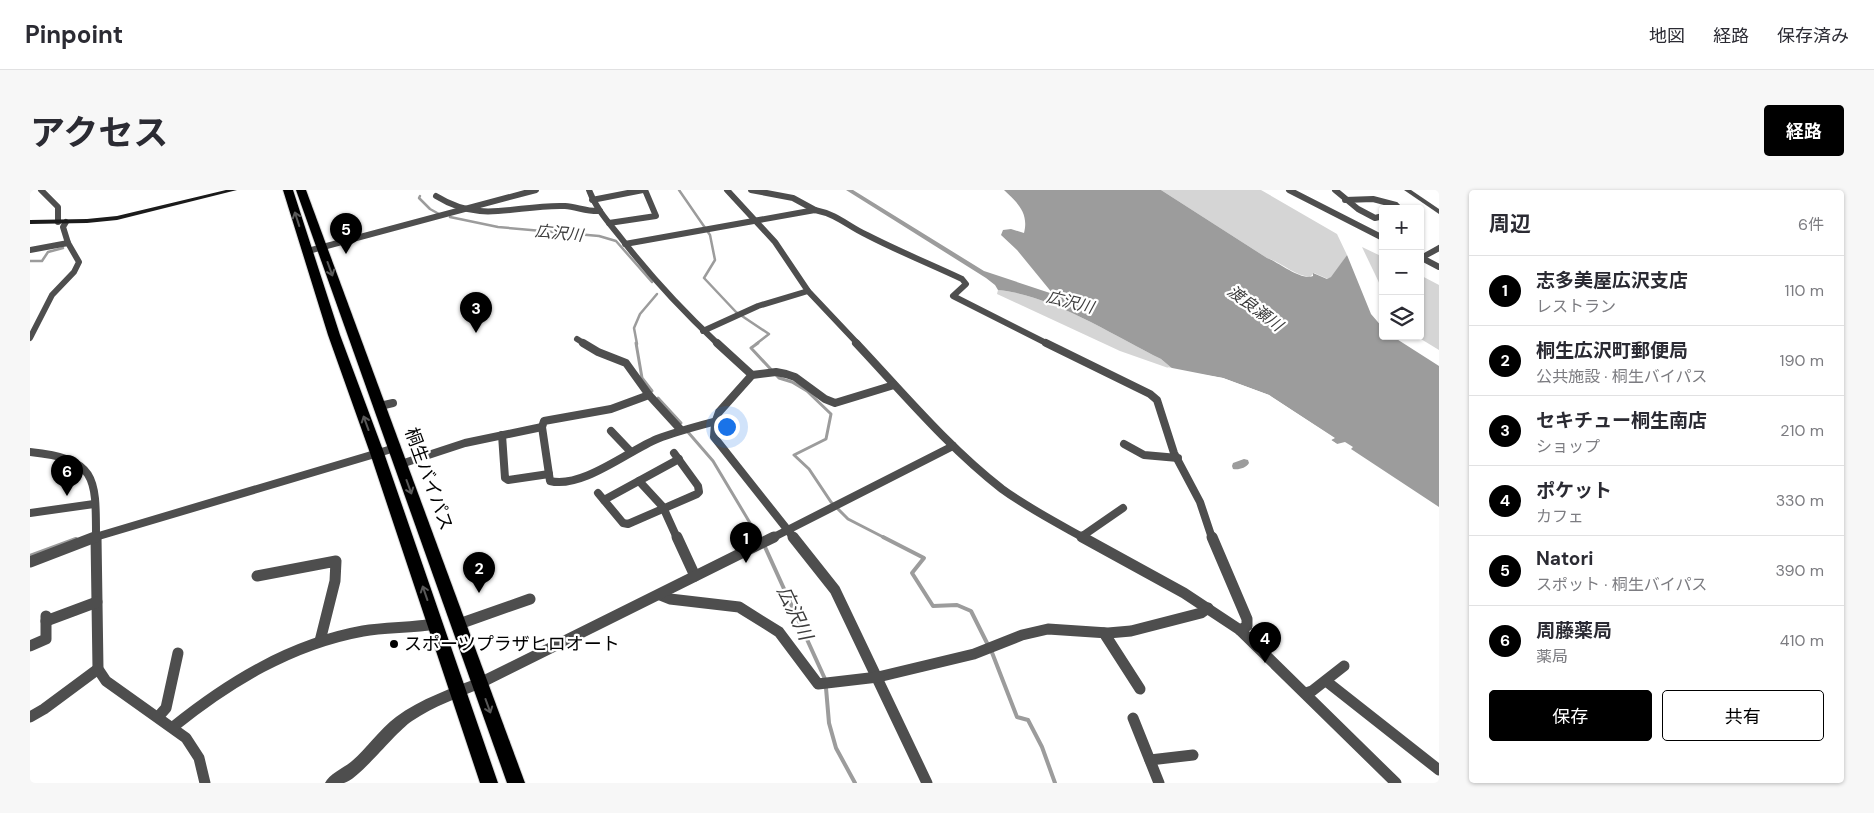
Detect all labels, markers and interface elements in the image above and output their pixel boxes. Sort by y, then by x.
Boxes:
text: Pinpoint [25,19,123,50]
text: 地図 [1649,24,1685,48]
text: 経路 [1713,24,1749,48]
text: 保存済み [1777,24,1849,48]
button: 経路 [1764,105,1844,156]
text: アクセス [30,110,168,156]
map controls [1379,205,1424,340]
button: + [1379,205,1424,250]
text: 周辺 [1489,210,1531,238]
one-way arrow [292,212,301,227]
pin: 5 [330,213,362,254]
text: 6件 [1798,214,1824,235]
water label: 広沢川 [534,220,586,246]
button: − [1379,250,1424,295]
one-way arrow [326,260,335,276]
text: 志多美屋広沢支店 [1536,268,1688,293]
water label: 渡良瀬川 [1223,280,1288,337]
text: 1 [1502,280,1508,301]
text: 110 m [1785,280,1824,301]
water label: 広沢川 [1044,286,1098,318]
pin: 3 [460,292,492,333]
button: layers [1379,295,1424,340]
text: レストラン [1536,296,1616,317]
text: 桐生広沢町郵便局 [1536,338,1688,363]
text: 2 [1500,350,1510,371]
text: 190 m [1780,350,1824,371]
text: 公共施設 · 桐生バイパス [1536,366,1707,387]
text: セキチュー桐生南店 [1536,408,1707,433]
your location [714,414,740,440]
one-way arrow [361,415,370,431]
text: 3 [1500,420,1510,441]
text: 210 m [1780,420,1824,441]
street label: 桐生バイパス [399,424,459,534]
text: ショップ [1536,436,1600,457]
pin: 6 [51,455,83,496]
text: ポケット [1536,478,1612,503]
one-way arrow [405,479,414,494]
text: 4 [1500,490,1510,511]
text: 330 m [1776,490,1824,511]
text: カフェ [1536,506,1584,527]
pin: 1 [730,522,762,563]
text: Natori [1536,546,1593,571]
pin: 2 [463,552,495,593]
text: 5 [1500,560,1510,581]
text: 390 m [1776,560,1824,581]
text: スポット · 桐生バイパス [1536,574,1707,595]
water label: 広沢川 [772,582,819,646]
one-way arrow [420,586,429,601]
text: 周藤薬局 [1536,618,1612,643]
pin: 4 [1249,622,1281,663]
text: 6 [1500,630,1510,651]
text: 410 m [1780,630,1824,651]
place label: スポーツプラザヒロオート [404,632,620,656]
marker: スポーツプラザヒロオート [388,638,400,650]
text: 薬局 [1536,646,1568,667]
button: 保存 [1489,690,1652,741]
button: 共有 [1662,690,1824,741]
one-way arrow [484,698,493,713]

